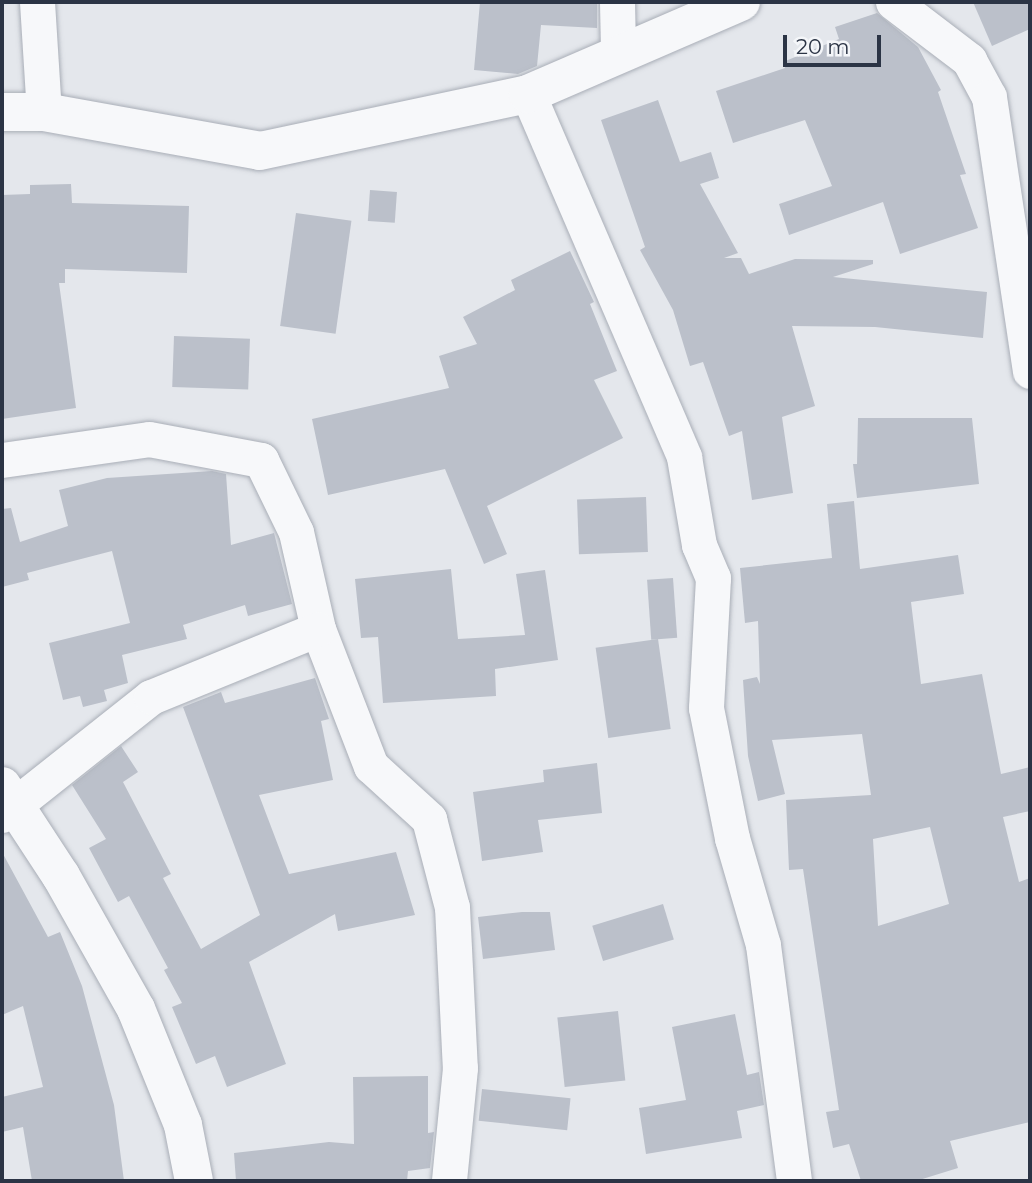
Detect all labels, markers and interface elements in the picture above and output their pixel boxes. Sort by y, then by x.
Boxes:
scale bar [787,21,885,65]
text: 20 m [796,34,850,59]

